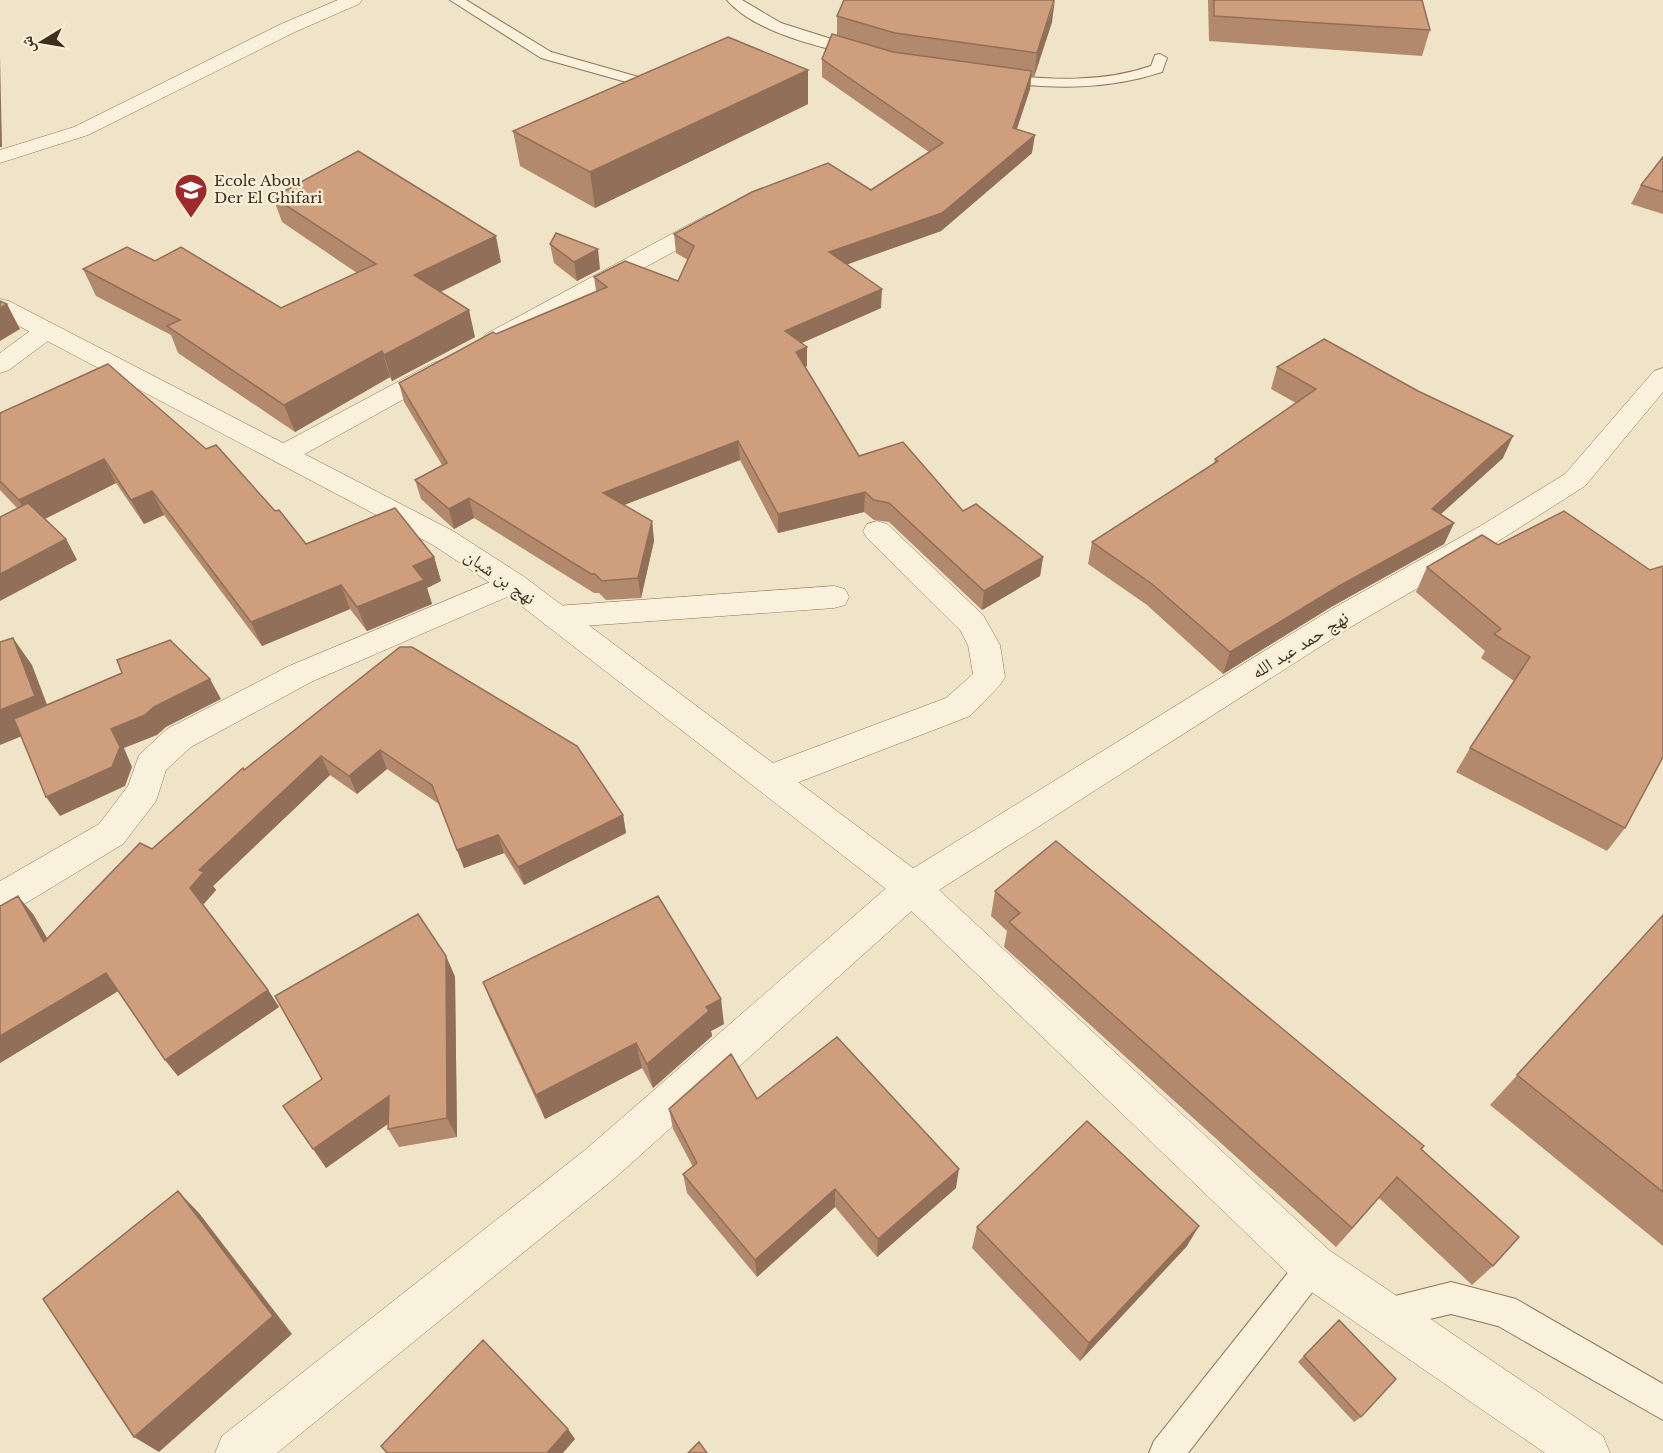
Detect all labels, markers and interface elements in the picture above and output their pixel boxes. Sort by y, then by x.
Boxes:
north arrow [12,12,72,72]
text: ش [16,35,39,55]
place label: Ecole Abou Der El Ghifari [214,171,322,207]
school or university icon: Ecole Abou Der El Ghifari [173,172,209,219]
street label: نهج بن شبان [460,545,540,610]
street label: نهج حمد عبد الله [1247,606,1353,684]

